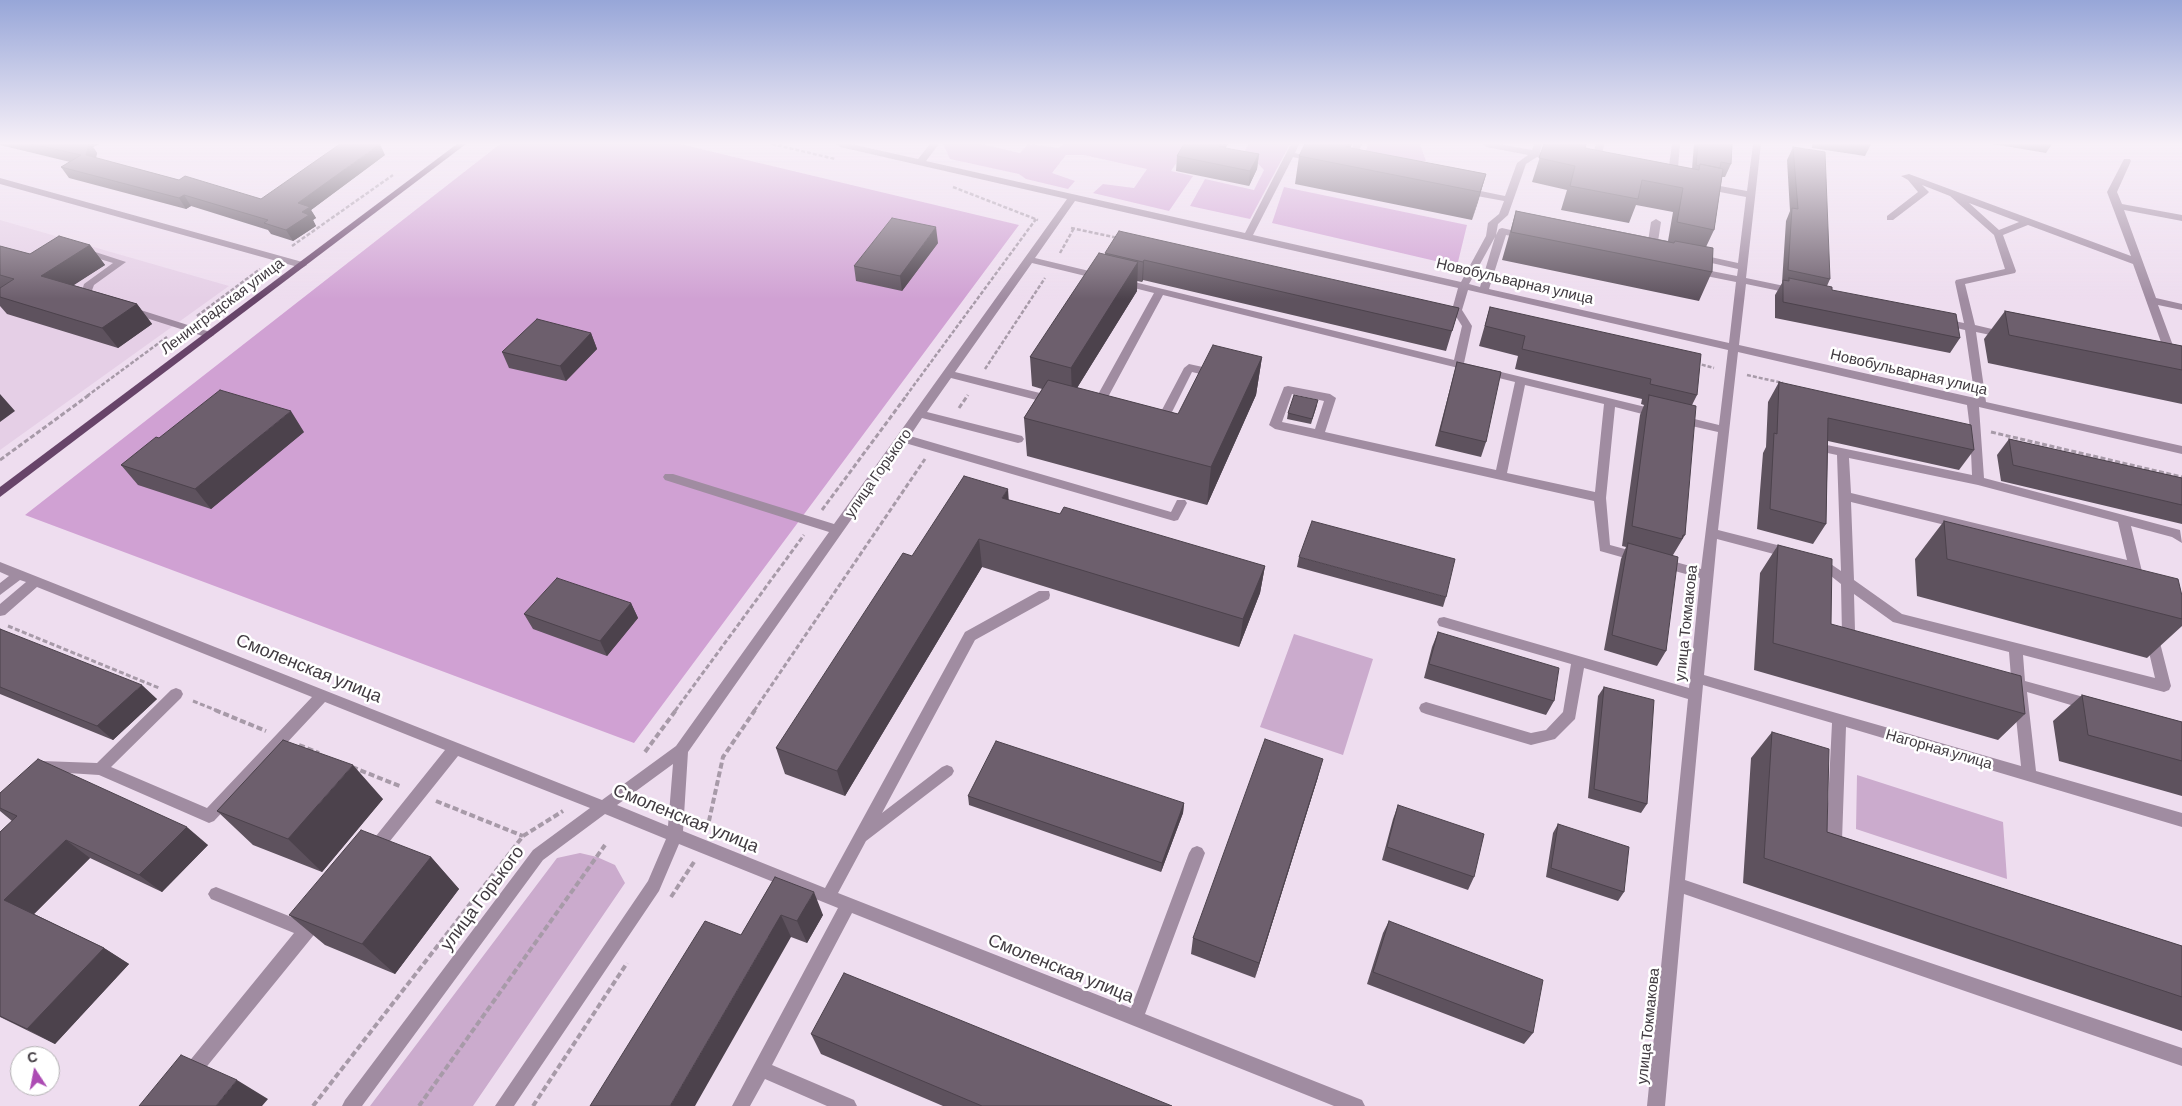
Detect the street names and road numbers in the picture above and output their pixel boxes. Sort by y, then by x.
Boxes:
street label: Ленинградская улица [157,254,287,358]
street label: Новобульварная улица [1435,254,1595,308]
street label: Новобульварная улица [1829,345,1989,399]
street label: улица Горького [841,425,915,521]
street label: улица Токмакова [1671,564,1701,682]
street label: Смоленская улица [233,629,385,707]
street label: Нагорная улица [1884,725,1994,773]
street label: Смоленская улица [610,779,762,857]
street label: улица Горького [436,841,528,955]
street label: Смоленская улица [985,929,1137,1007]
street label: улица Токмакова [1633,967,1663,1085]

